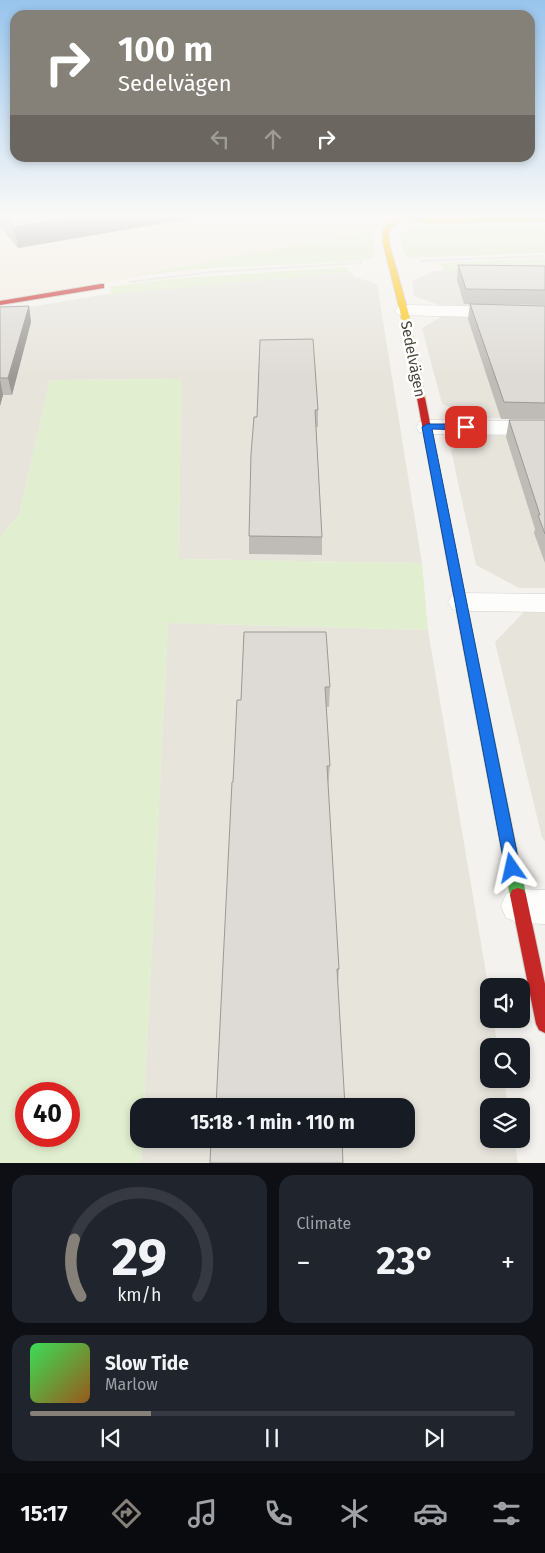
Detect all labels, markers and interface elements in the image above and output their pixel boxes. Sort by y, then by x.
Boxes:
text: 100 m [118,28,213,70]
icon: right [35,30,100,95]
text: Sedelvägen [118,70,232,97]
icon: left [206,125,234,153]
icon: ahead [259,125,287,153]
icon: right [312,125,340,153]
street label: Sedelvägen [397,319,429,399]
pin [445,406,487,448]
icon: arrive [452,413,480,441]
position arrow [485,841,537,893]
map controls [480,978,530,1148]
button: sound [480,978,530,1028]
button: search [480,1038,530,1088]
speed limit sign: 40 [15,1082,80,1147]
button: layers [480,1098,530,1148]
text: 15:18 · 1 min · 110 m [190,1111,355,1134]
text: Climate [297,1214,351,1233]
text: 29 [112,1226,167,1289]
text: 23° [376,1238,435,1284]
text: − [297,1246,311,1279]
text: + [501,1246,515,1279]
text: km/h [117,1284,161,1306]
text: Slow Tide [105,1352,189,1375]
text: Marlow [105,1375,158,1394]
icon: previous [97,1424,125,1452]
icon: pause [258,1424,286,1452]
icon: next [420,1424,448,1452]
icon: directions [109,1496,144,1531]
icon: music [185,1496,220,1531]
icon: phone [261,1496,296,1531]
icon: climate [337,1496,372,1531]
icon: car [413,1496,448,1531]
icon: filters [489,1496,524,1531]
text: 15:17 [21,1500,68,1527]

